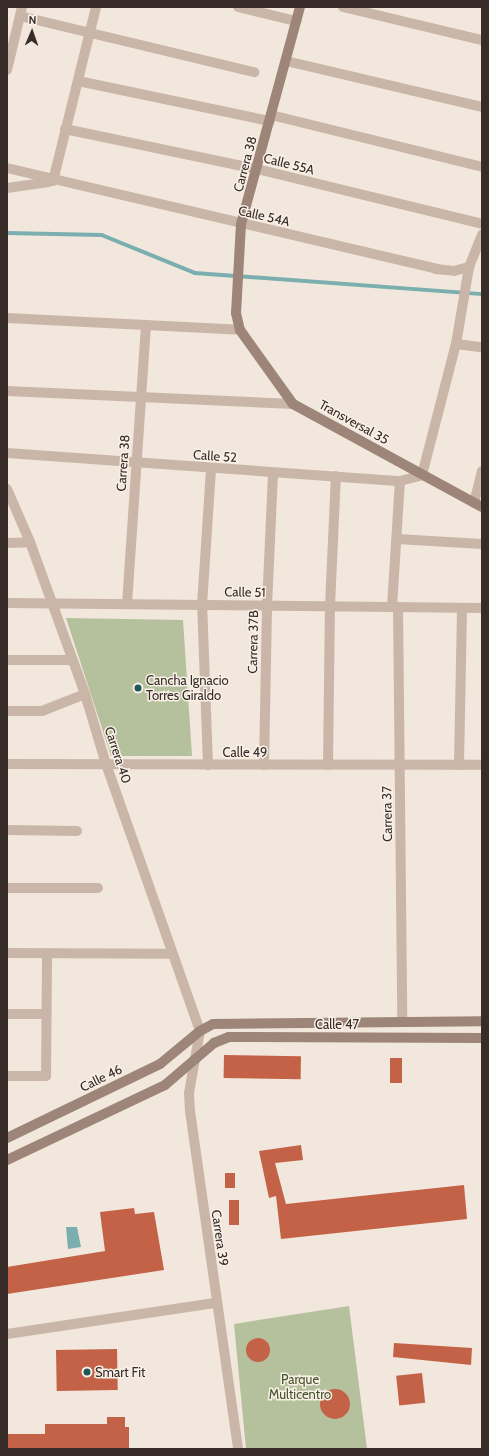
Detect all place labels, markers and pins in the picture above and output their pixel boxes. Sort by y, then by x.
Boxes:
place label: Cancha Ignacio Torres Giraldo [146,673,229,704]
marker: Cancha Ignacio Torres Giraldo [133,683,143,693]
place label: Smart Fit [95,1364,145,1380]
marker: Smart Fit [82,1367,92,1377]

